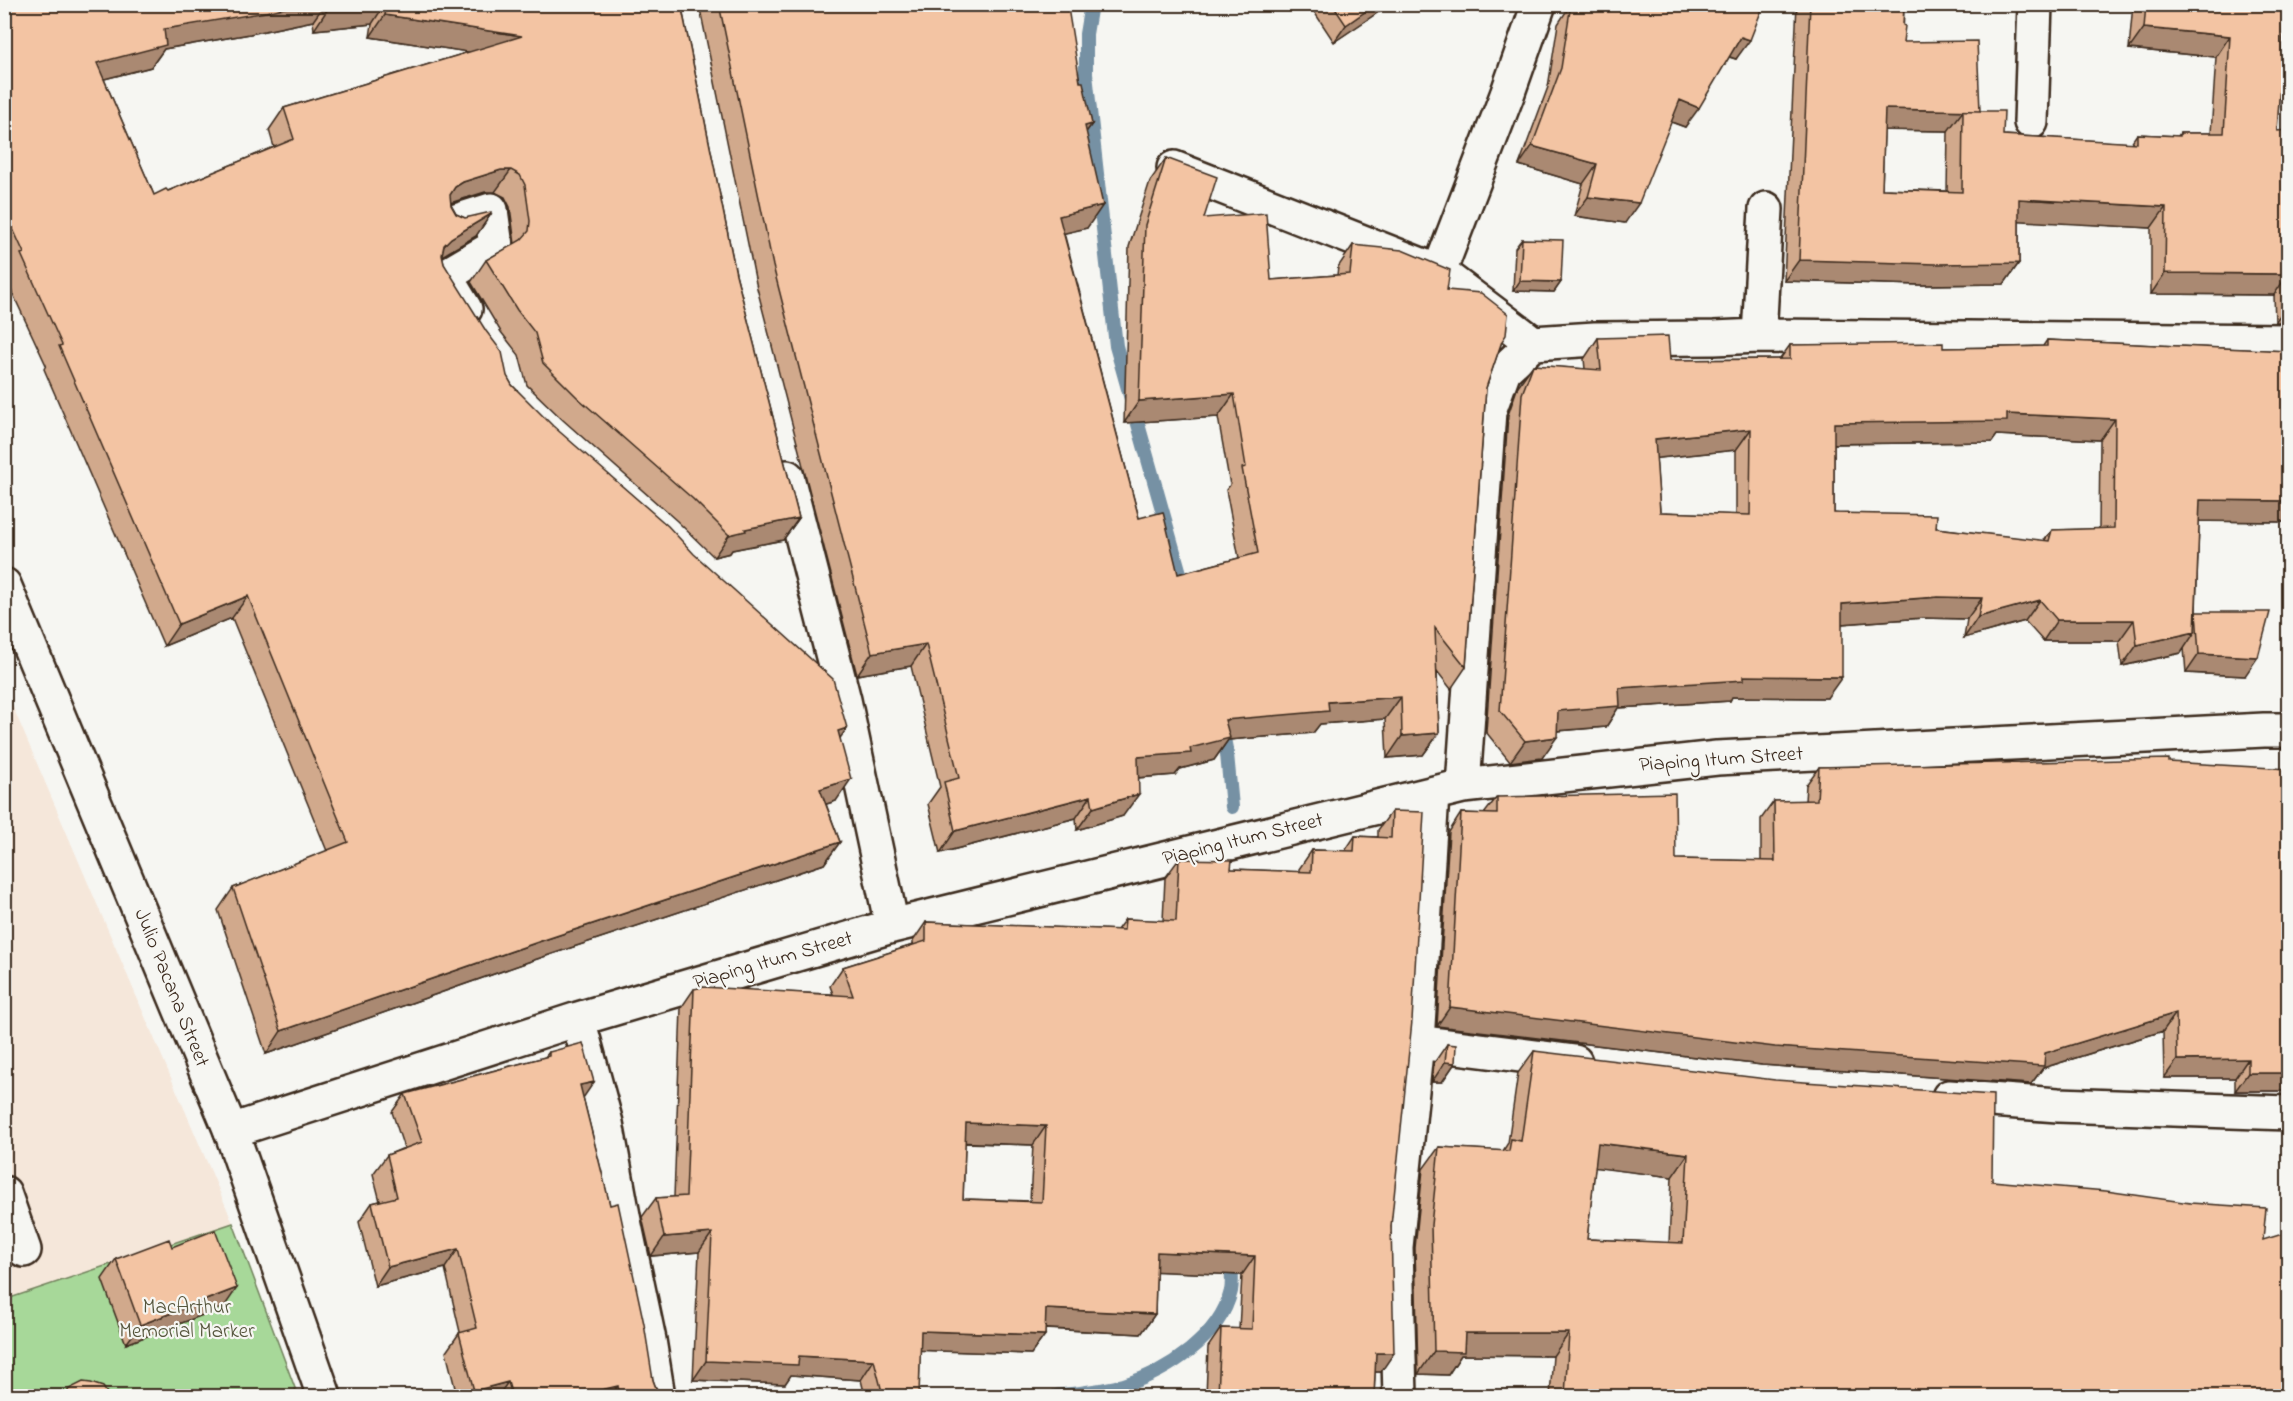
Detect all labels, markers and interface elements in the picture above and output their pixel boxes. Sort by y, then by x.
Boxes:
street label: Piaping Itum Street [1638,739,1804,783]
street label: Piaping Itum Street [1159,806,1327,876]
street label: Julio Pacana Street [126,904,216,1072]
street label: Piaping Itum Street [690,924,857,1000]
park label: MacArthur Memorial Marker [119,1293,255,1347]

